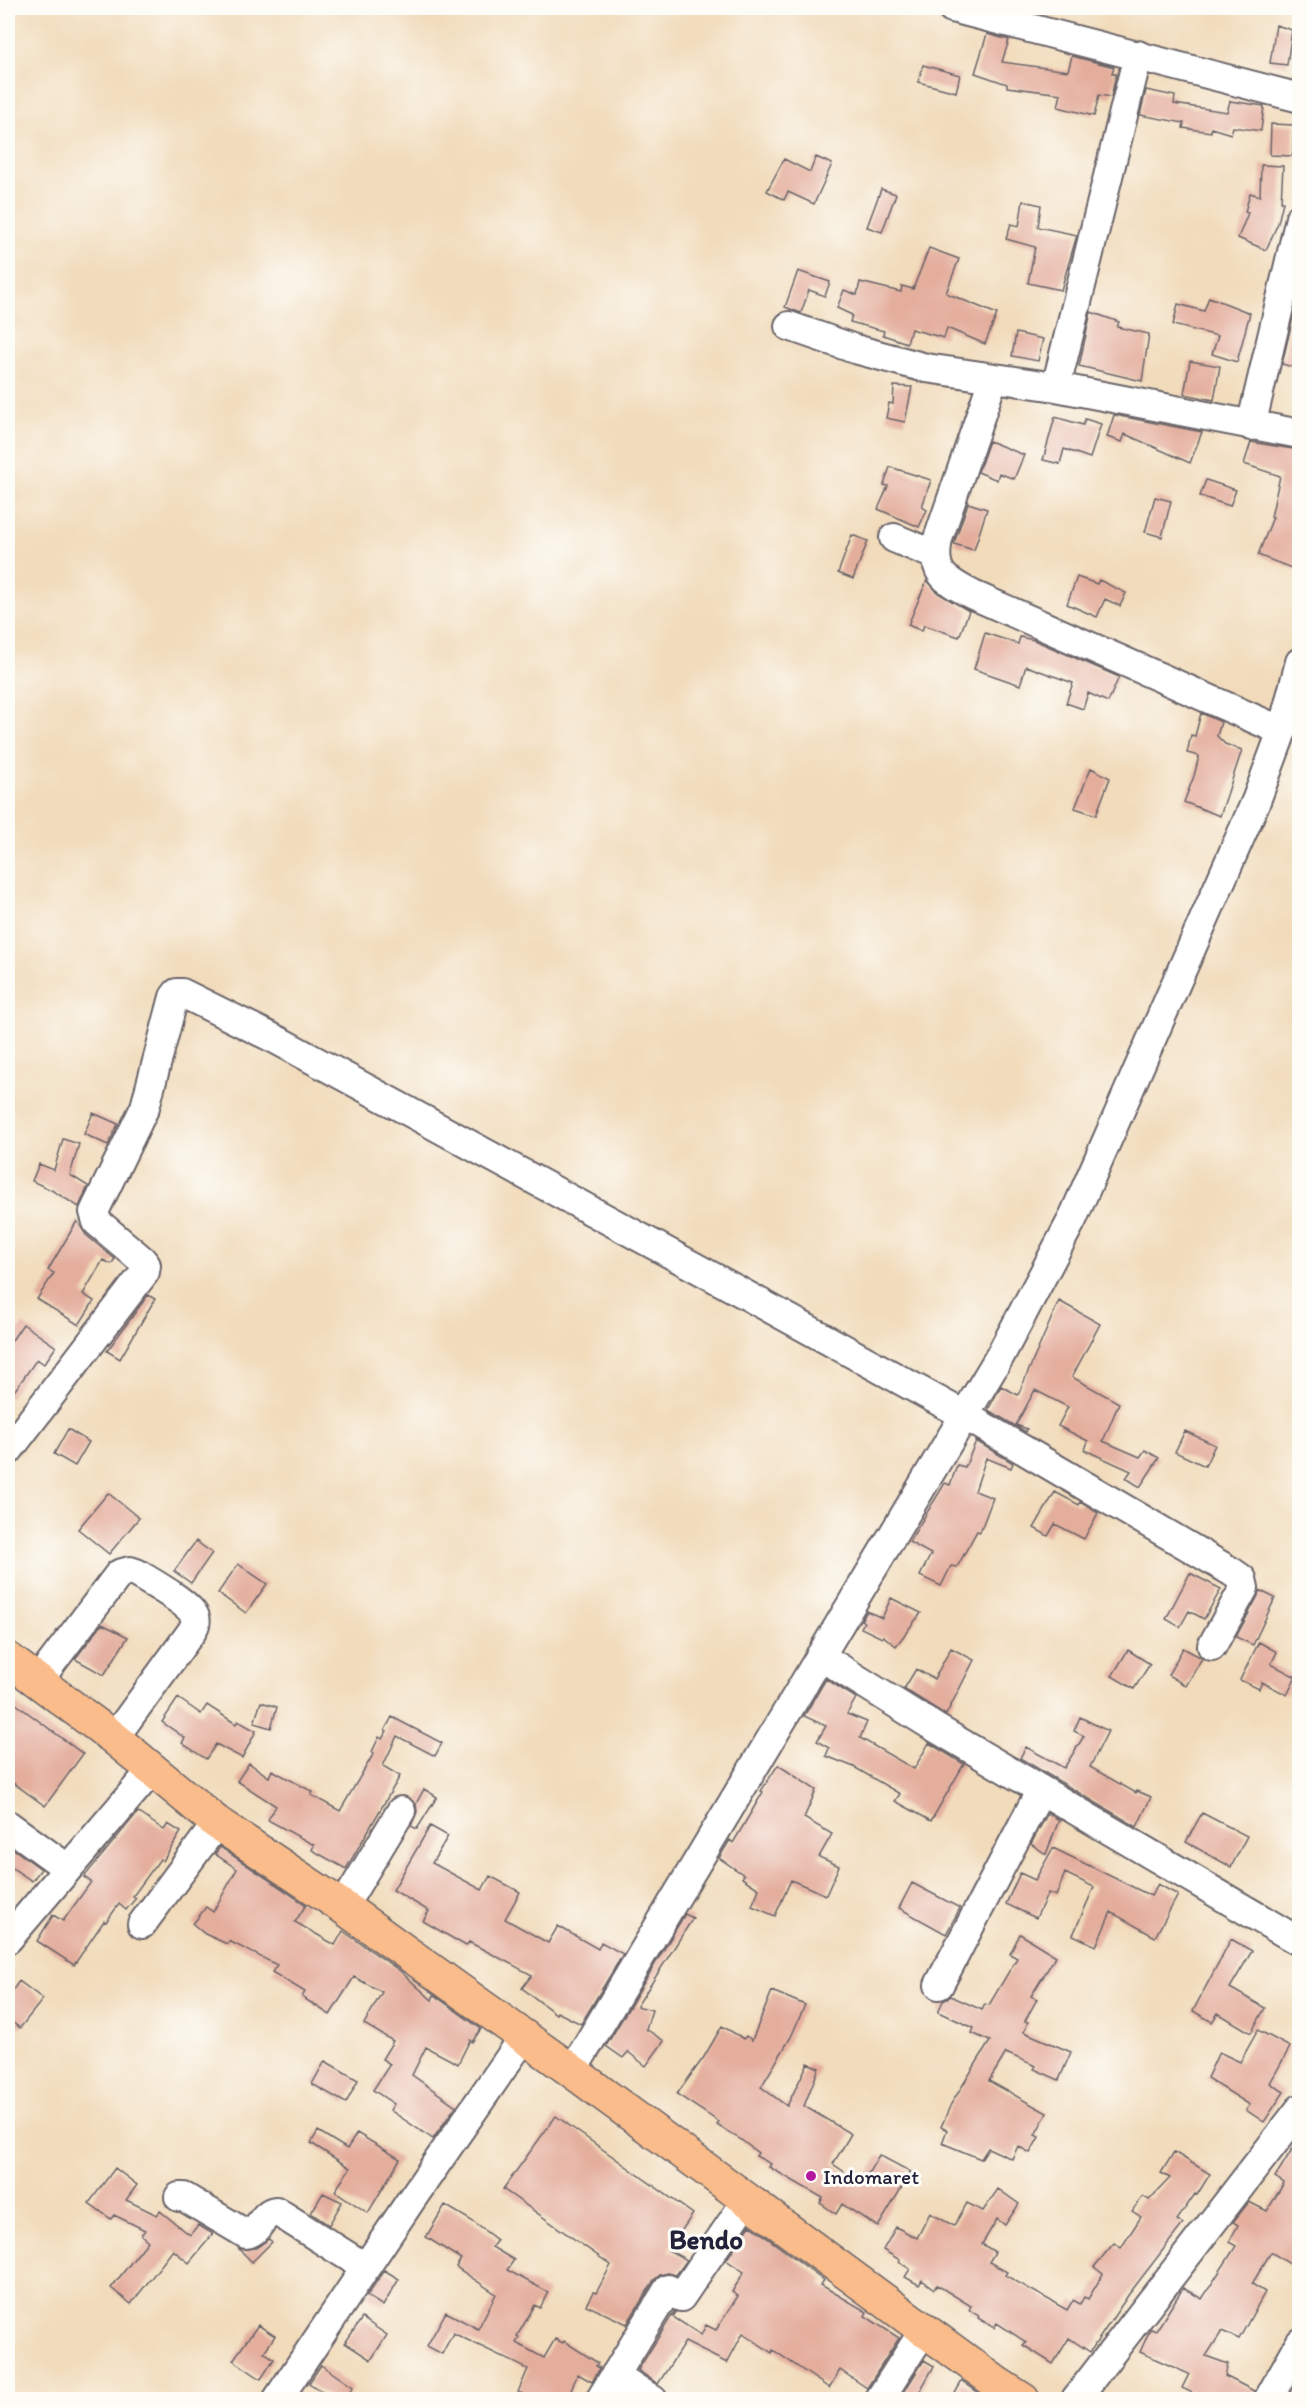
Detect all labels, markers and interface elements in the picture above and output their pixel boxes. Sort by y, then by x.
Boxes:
place label: Indomaret [823,2164,919,2189]
marker: Indomaret [804,2169,818,2183]
district label: Bendo [669,2223,743,2256]

